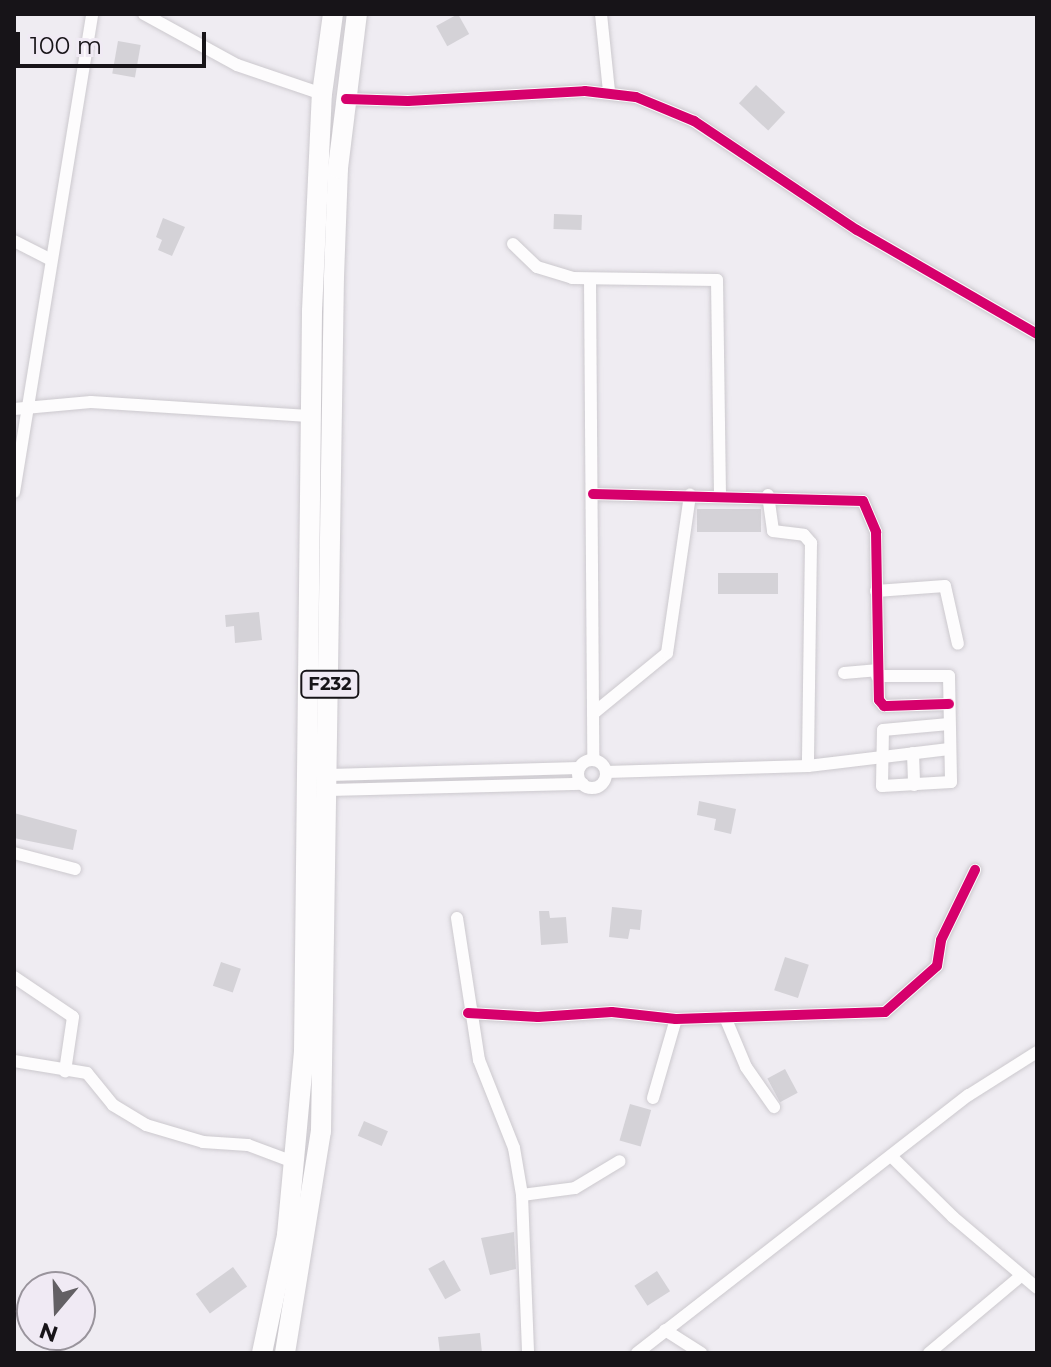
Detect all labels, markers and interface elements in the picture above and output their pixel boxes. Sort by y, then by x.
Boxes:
scale bar [20,16,210,66]
text: 100 m [30,31,102,60]
road number: F232 [300,670,360,698]
north arrow [16,1271,96,1351]
text: N [36,1317,61,1348]

